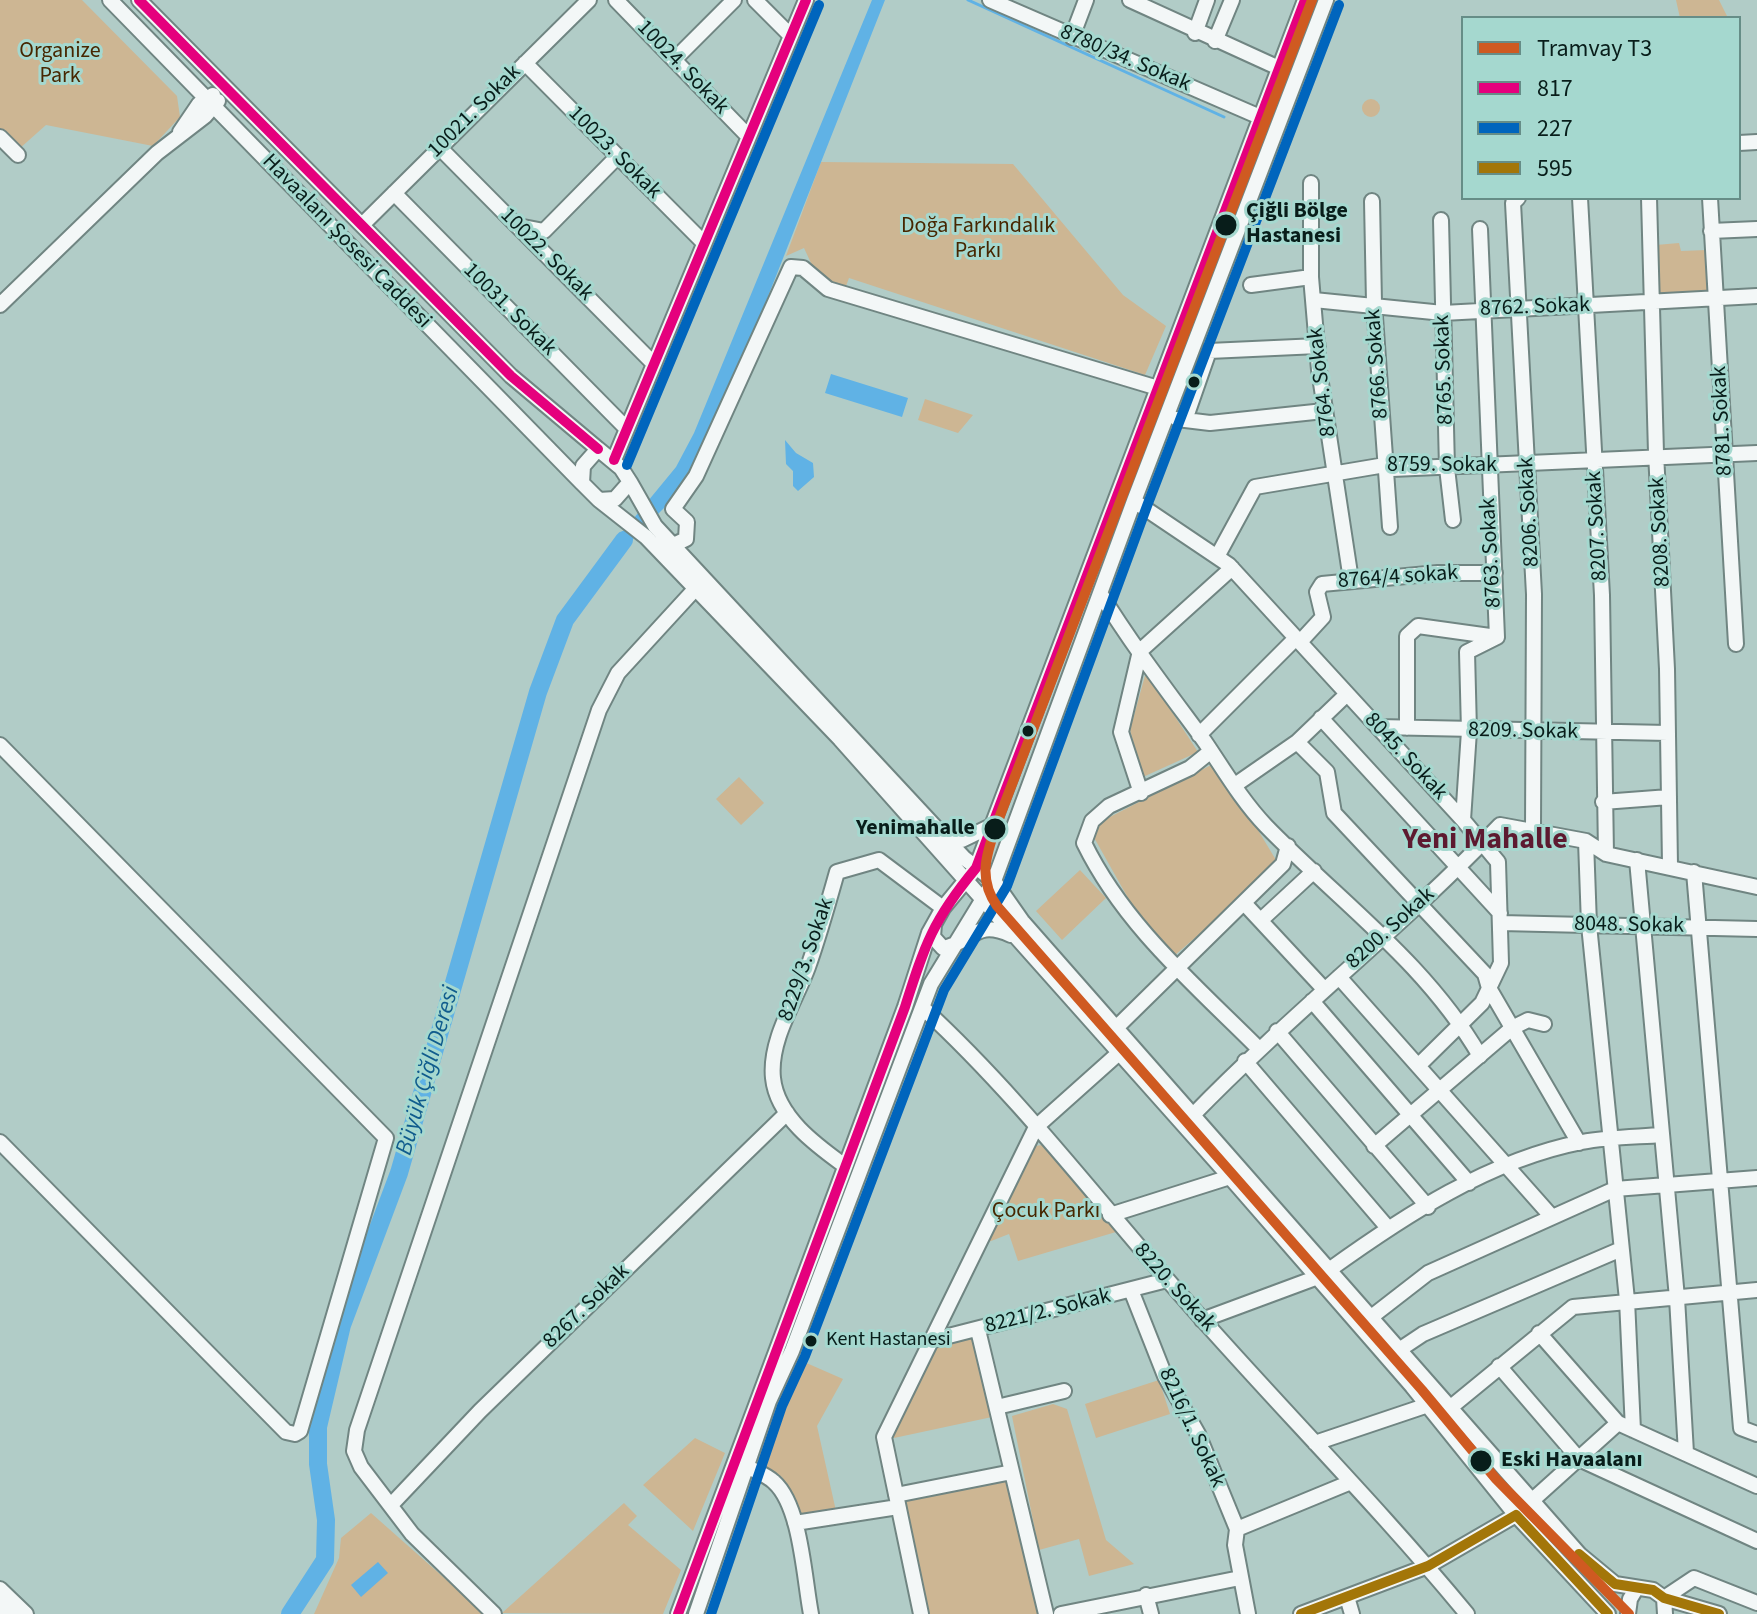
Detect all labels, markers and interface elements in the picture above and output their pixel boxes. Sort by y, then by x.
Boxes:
street label: 10024. Sokak [631,15,733,121]
legend [1461,16,1741,200]
street label: 8780/34. Sokak [1056,20,1194,98]
text: Tramvay T3 [1537,31,1652,66]
park label: Organize Park [19,39,101,90]
street label: 10021. Sokak [423,60,527,164]
text: 817 [1537,71,1573,106]
street label: 10023. Sokak [562,101,666,205]
text: 227 [1537,111,1573,146]
street label: Havaalanı Şosesi Caddesi [256,149,436,335]
text: 595 [1537,151,1573,186]
place label: Çiğli Bölge Hastanesi [1246,199,1348,250]
street label: 10022. Sokak [494,203,598,307]
marker: Çiğli Bölge Hastanesi [1213,212,1239,238]
park label: Doğa Farkındalık Parkı [901,214,1055,266]
street label: 10031. Sokak [457,258,561,362]
street label: 8762. Sokak [1480,293,1590,323]
street label: 8766. Sokak [1361,308,1395,420]
street label: 8765. Sokak [1430,315,1460,425]
street label: 8764. Sokak [1303,326,1343,438]
street label: 8781. Sokak [1707,365,1739,477]
unlabelled marker [1186,374,1202,390]
street label: 8759. Sokak [1387,453,1497,479]
street label: 8206. Sokak [1514,456,1546,568]
street label: 8207. Sokak [1582,470,1614,582]
street label: 8208. Sokak [1645,476,1677,588]
street label: 8763. Sokak [1476,497,1508,609]
street label: 8764/4 sokak [1337,561,1459,595]
street label: 8045. Sokak [1358,708,1452,806]
street label: 8209. Sokak [1468,718,1578,746]
unlabelled marker [1020,723,1036,739]
place label: Yenimahalle [856,816,975,842]
marker: Yenimahalle [982,816,1008,842]
district label: Yeni Mahalle [1402,823,1568,859]
street label: 8200. Sokak [1341,882,1441,976]
street label: 8229/3. Sokak [774,895,840,1025]
street label: 8048. Sokak [1574,912,1684,940]
water label: Büyük Çiğli Deresi [391,983,467,1159]
park label: Çocuk Parkı [992,1199,1100,1225]
street label: 8220. Sokak [1127,1238,1221,1338]
street label: 8267. Sokak [538,1259,636,1355]
street label: 8221/2. Sokak [982,1284,1114,1340]
place label: Kent Hastanesi [826,1329,951,1353]
marker: Kent Hastanesi [803,1333,819,1349]
street label: 8216/1. Sokak [1152,1364,1230,1492]
marker: Eski Havaalanı [1468,1448,1494,1474]
place label: Eski Havaalanı [1501,1448,1643,1474]

